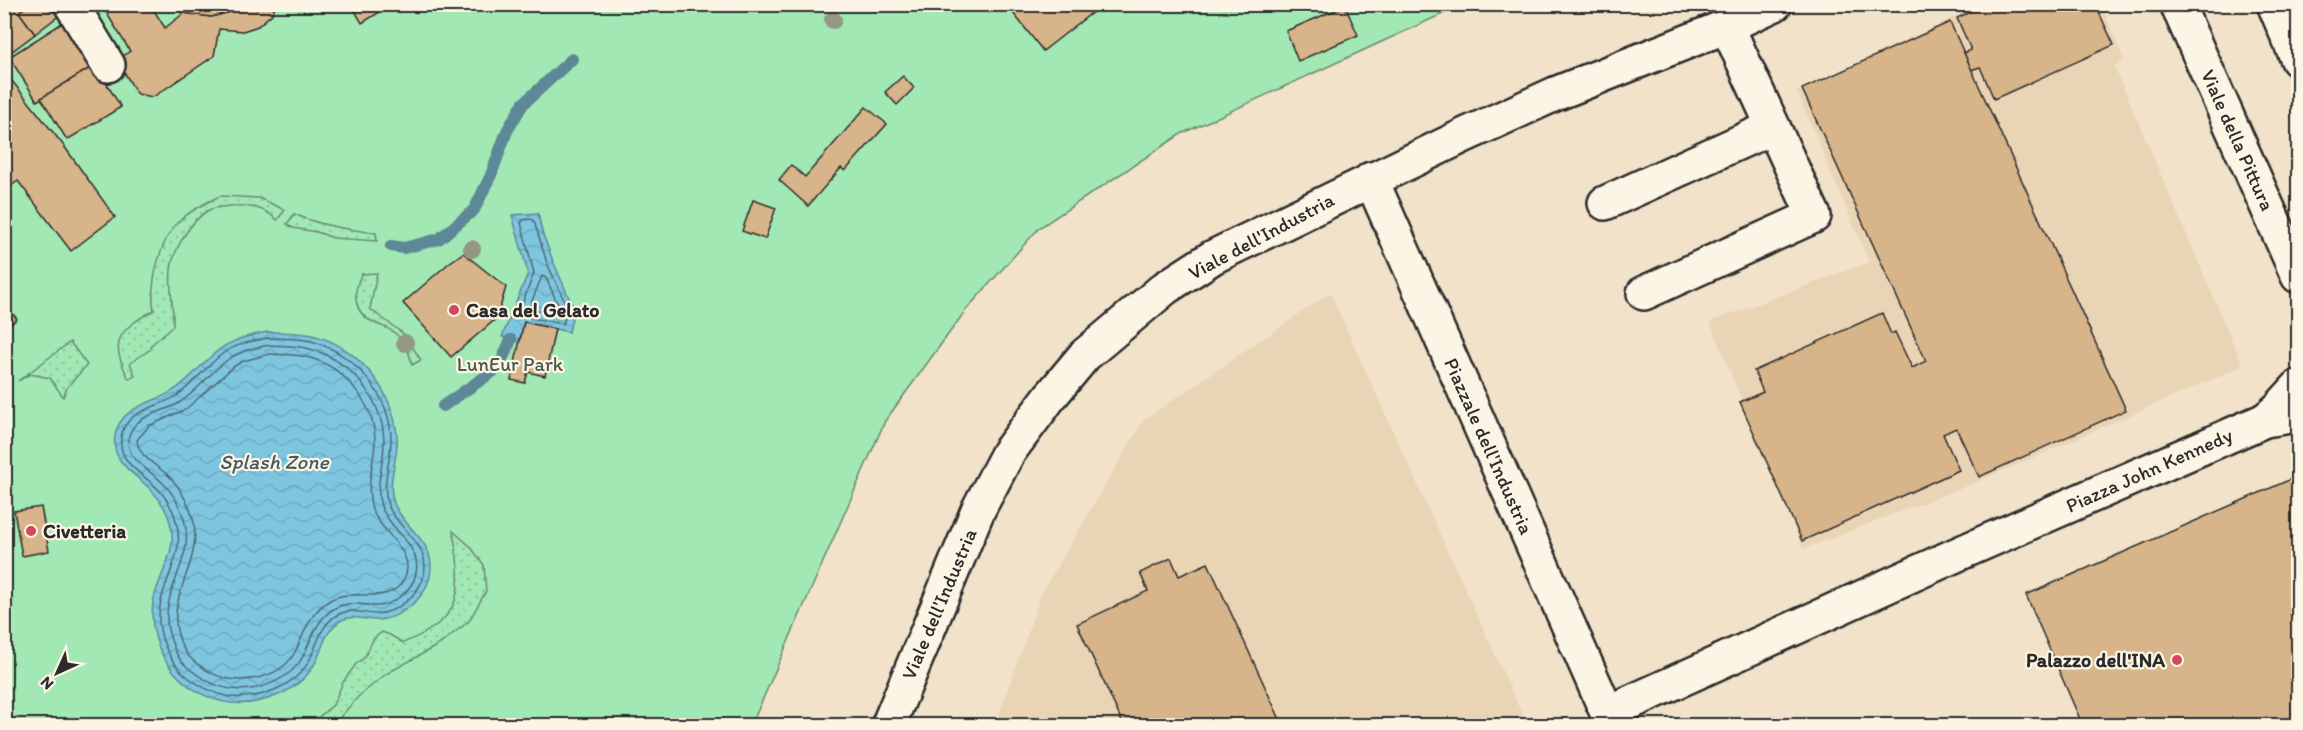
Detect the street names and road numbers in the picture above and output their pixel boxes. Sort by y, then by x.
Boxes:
street label: Viale della Pittura [2196,66,2280,214]
street label: Viale dell'Industria [1184,187,1339,285]
street label: Piazzale dell'Industria [1439,354,1539,538]
street label: Piazza John Kennedy [2062,422,2237,518]
street label: Viale dell'Industria [896,524,982,683]

